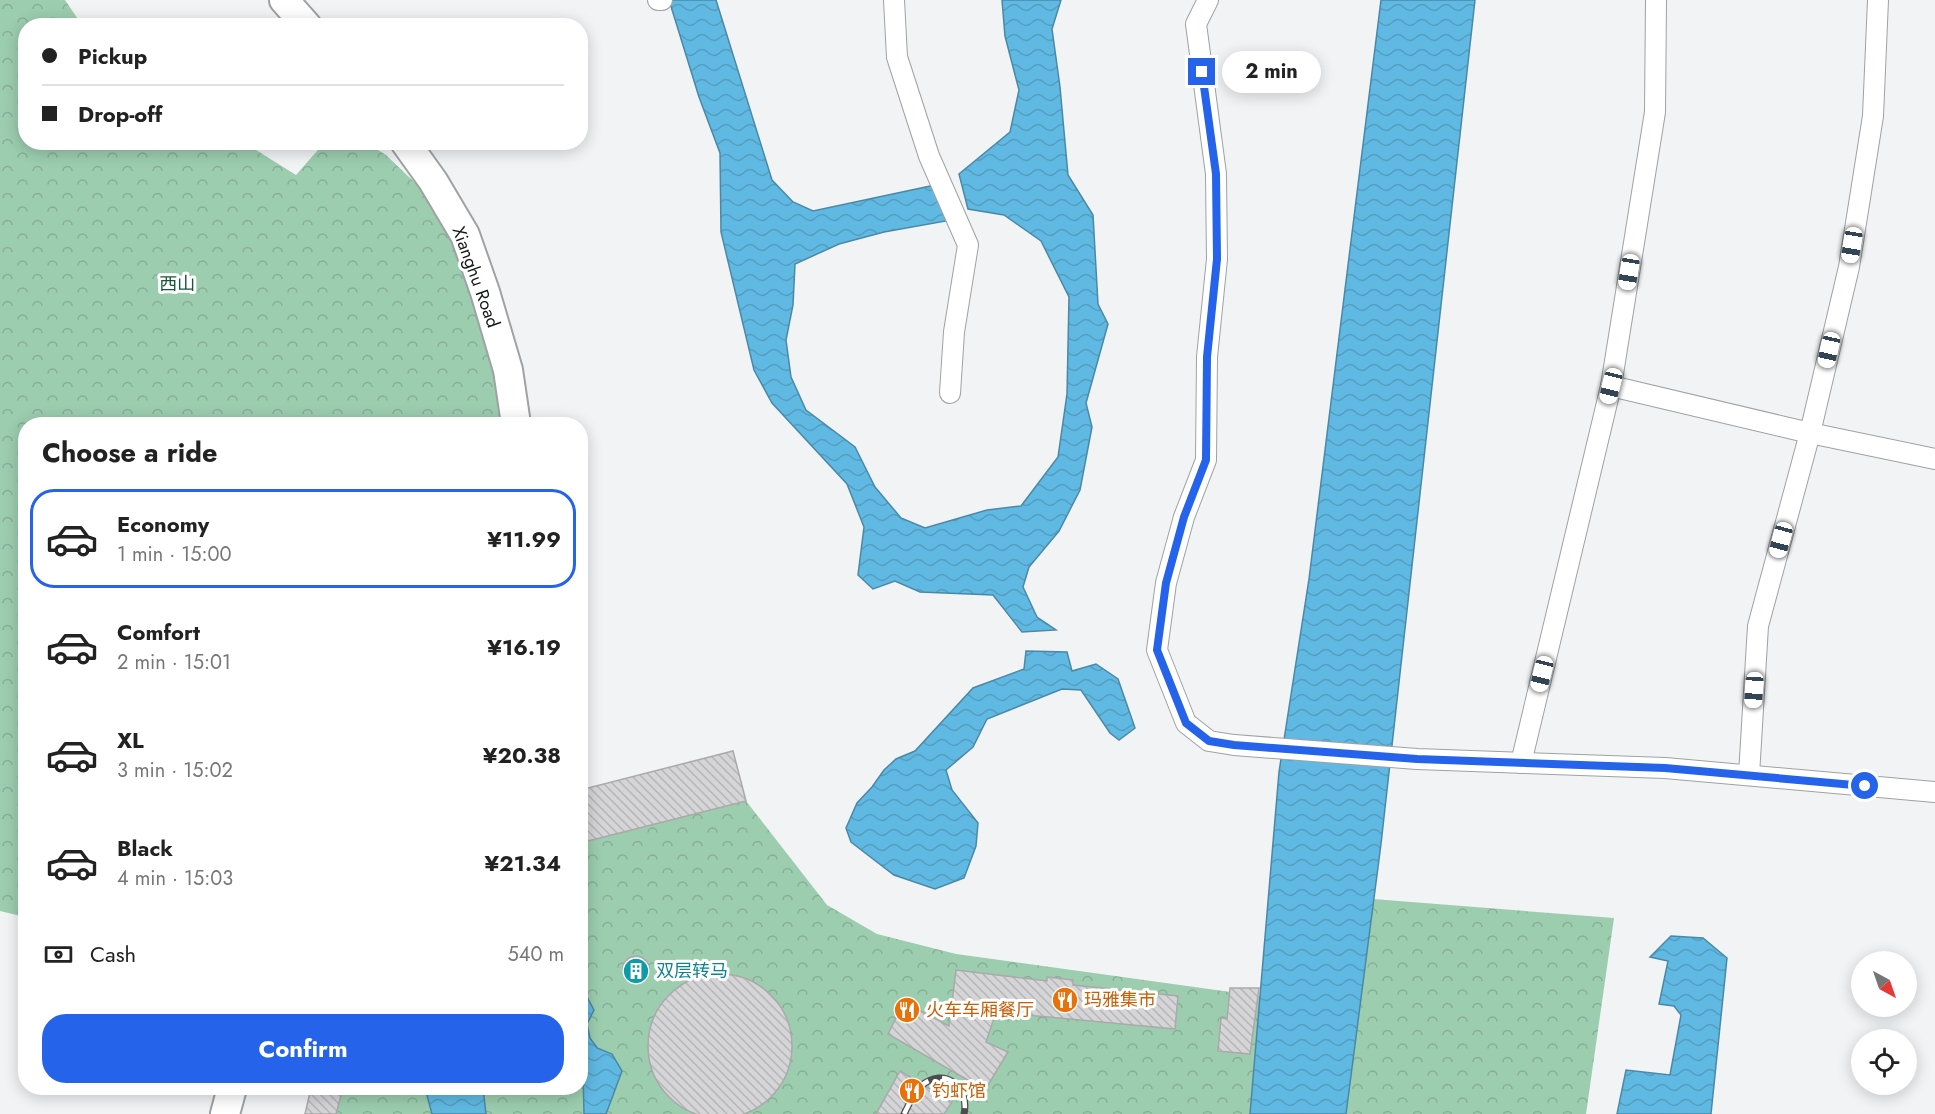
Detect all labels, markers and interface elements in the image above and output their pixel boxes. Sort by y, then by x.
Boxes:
text: Pickup [78,40,147,72]
callout: 2 min [1223,51,1322,93]
text: 2 min [1245,57,1298,86]
route end [1188,58,1215,85]
text: Drop-off [78,98,162,130]
street label: Xianghu Road [446,223,506,331]
car [1840,226,1864,264]
car [1617,253,1641,291]
park label: 西山 [159,271,195,297]
car [1816,330,1842,370]
car [1598,366,1624,406]
text: Choose a ride [42,433,217,472]
text: Economy [117,508,209,540]
icon: car [45,512,99,566]
car [1768,520,1794,560]
text: ¥11.99 [487,523,561,555]
text: 1 min · 15:00 [117,540,232,569]
text: Comfort [117,616,200,648]
icon: car [45,620,99,674]
text: ¥16.19 [487,631,561,663]
text: 2 min · 15:01 [117,648,231,677]
car [1529,654,1555,694]
car [1744,671,1764,709]
text: XL [117,724,144,756]
icon: car [45,728,99,782]
text: ¥20.38 [483,739,561,771]
text: 3 min · 15:02 [117,756,233,785]
route start [1851,772,1878,799]
text: Black [117,832,173,864]
icon: car [45,836,99,890]
text: ¥21.34 [485,847,561,879]
text: 4 min · 15:03 [117,864,233,893]
icon: cash [42,938,75,971]
text: Cash [90,938,136,970]
text: 540 m [507,940,564,969]
north arrow [1851,951,1917,1017]
map controls [1851,951,1917,1095]
building icon: 双层转马 [621,956,651,986]
place label: 双层转马 [656,958,728,984]
restaurant icon: 玛雅集市 [1050,985,1080,1015]
place label: 玛雅集市 [1084,987,1156,1013]
restaurant icon: 火车车厢餐厅 [892,995,922,1025]
place label: 火车车厢餐厅 [926,997,1034,1023]
button: Confirm [42,1014,564,1083]
button: locate [1851,1029,1917,1095]
restaurant icon: 钓虾馆 [897,1076,927,1106]
place label: 钓虾馆 [932,1078,986,1104]

